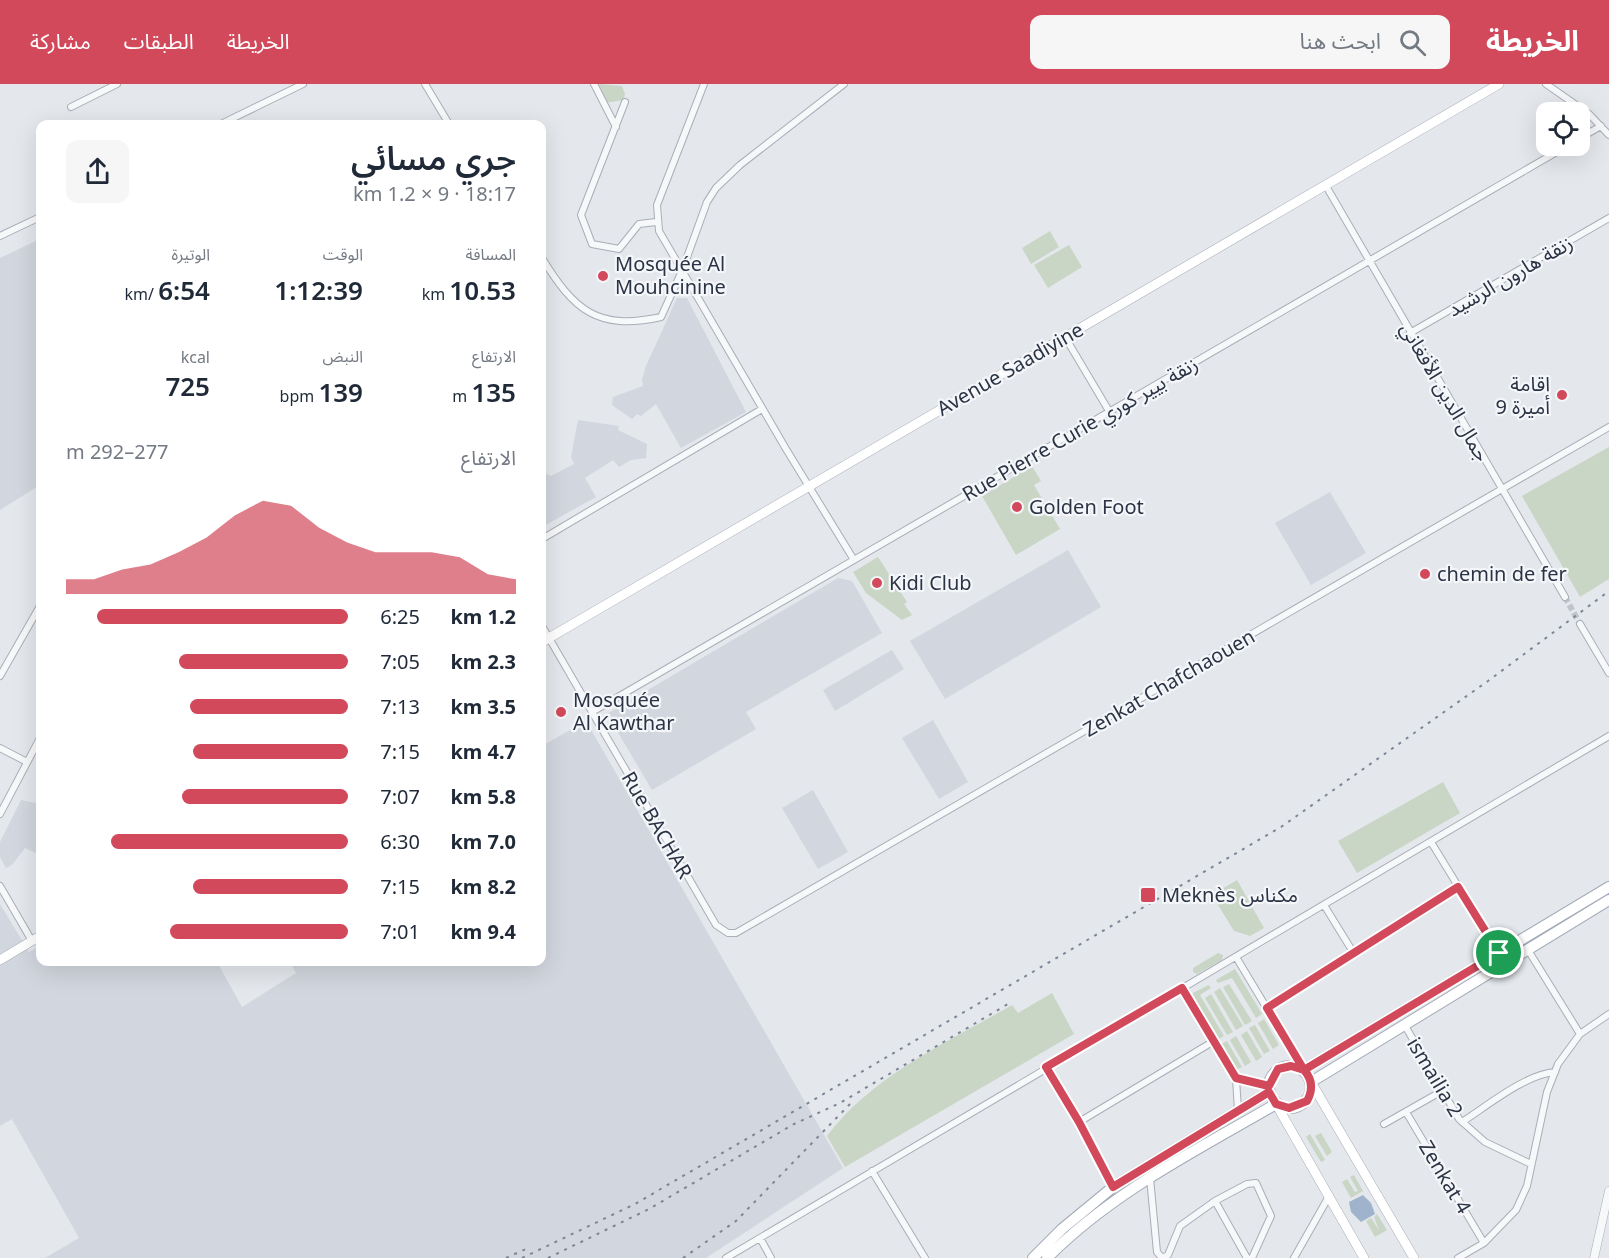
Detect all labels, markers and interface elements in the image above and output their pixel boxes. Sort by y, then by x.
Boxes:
search box [1030,15,1450,69]
text: الخريطة [1486,21,1579,59]
text: ابحث هنا [1299,25,1381,55]
icon: search [1396,26,1429,59]
text: مشاركة [30,27,91,55]
text: الطبقات [124,27,194,55]
text: الخريطة [227,27,290,55]
map controls [1536,102,1590,156]
button: locate [1536,102,1590,156]
text: جري مسائي [351,135,516,180]
button: share [66,140,129,203]
text: 18:17 · 9 × 1.2 km [353,180,516,207]
street label: زنقة هارون الرشيد [1442,229,1577,322]
text: الوتيرة [172,243,210,265]
text: الوقت [323,243,363,265]
text: المسافة [466,243,516,265]
place label: Mosquée Al Mouhcinine [615,250,726,300]
marker: Mosquée Al Mouhcinine [596,269,610,283]
text: 6:54 [158,272,210,308]
text: 1:12:39 [274,272,363,308]
text: 10.53 [449,272,516,308]
text: /km [125,283,158,305]
text: km [422,283,449,305]
street label: Avenue Saadiyine [931,316,1088,422]
street label: جمال الدين الأفغاني [1392,317,1496,468]
text: النبض [322,345,363,367]
text: الارتفاع [472,345,516,367]
text: kcal [181,346,210,368]
street label: Rue Pierre Curie زنقة بيير كوري [957,350,1204,510]
text: 725 [165,368,210,404]
place label: اقامة أميرة 9 [1495,370,1550,420]
text: 139 [318,374,363,410]
text: 135 [471,374,516,410]
text: bpm [280,385,318,407]
text: m [452,385,471,407]
marker: اقامة أميرة 9 [1555,388,1569,402]
text: 277–292 m [66,438,169,465]
text: الارتفاع [461,444,516,471]
place label: Golden Foot [1029,493,1144,520]
marker: Golden Foot [1010,500,1024,514]
place label: chemin de fer [1437,560,1567,587]
marker: chemin de fer [1418,567,1432,581]
place label: Kidi Club [889,569,972,596]
marker: Kidi Club [870,576,884,590]
text: 6:25 [380,603,420,630]
text: 1.2 km [450,603,516,630]
street label: Zenkat Chafchaouen [1078,622,1259,743]
text: 7:05 [380,648,420,675]
text: 2.3 km [450,648,516,675]
place label: Mosquée Al Kawthar [573,686,675,736]
text: 7:13 [380,693,420,720]
text: 3.5 km [450,693,516,720]
marker: Mosquée Al Kawthar [554,705,568,719]
text: 7:15 [380,738,420,765]
text: 4.7 km [450,738,516,765]
street label: Rue BACHAR [616,766,699,884]
text: 7:07 [380,783,420,810]
text: 5.8 km [450,783,516,810]
text: 6:30 [380,828,420,855]
text: 7.0 km [450,828,516,855]
text: 7:15 [380,873,420,900]
text: 8.2 km [450,873,516,900]
place label: Meknès مكناس [1162,881,1298,908]
marker: Meknès مكناس [1139,886,1157,904]
text: 7:01 [380,918,420,945]
text: 9.4 km [450,918,516,945]
pin [1473,927,1524,978]
icon: arrive [1482,936,1515,969]
street label: ismailia 2 [1401,1032,1470,1121]
street label: Zenkat 4 [1413,1135,1478,1219]

